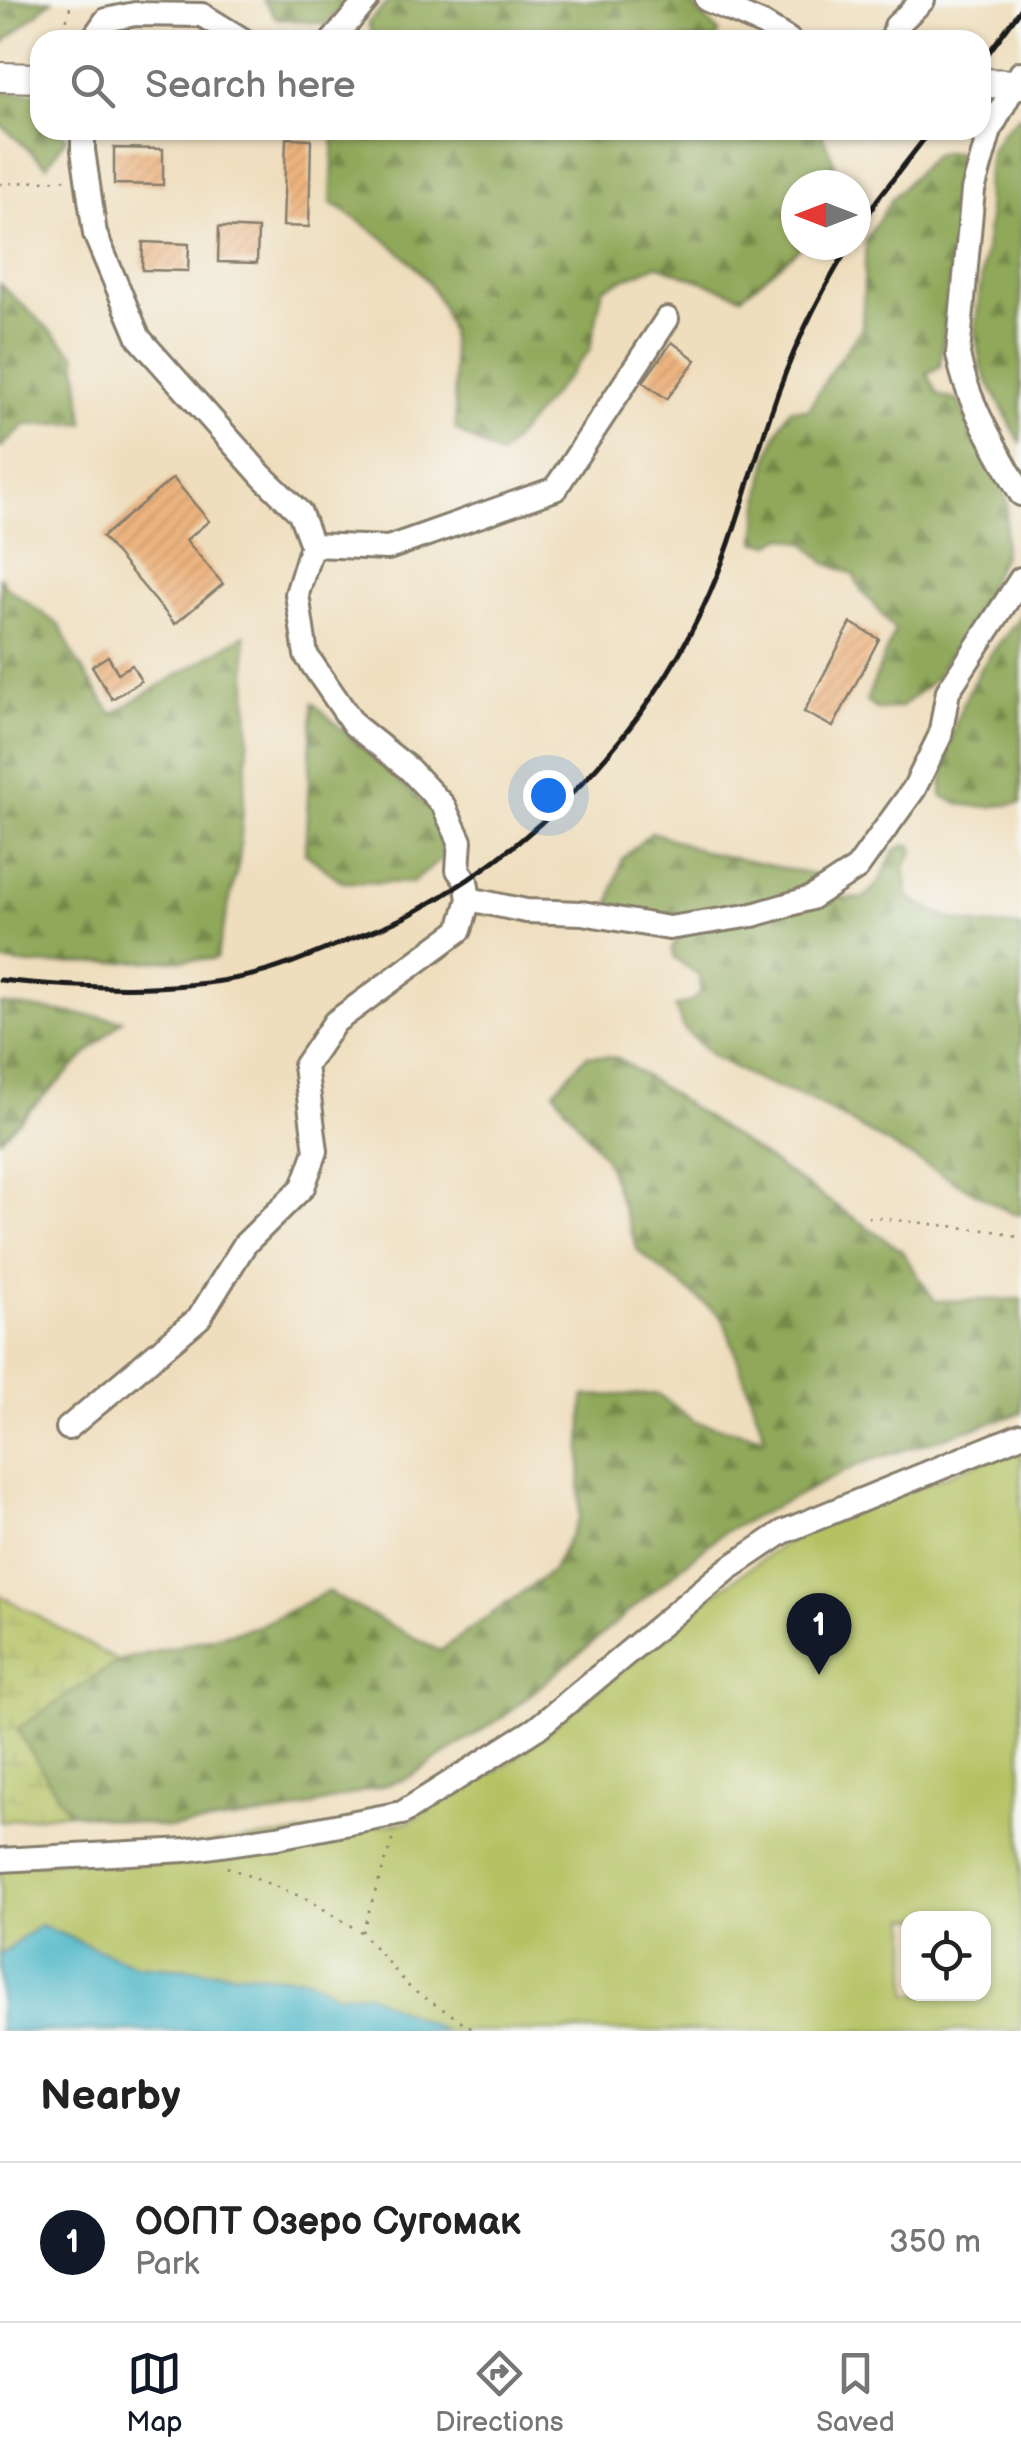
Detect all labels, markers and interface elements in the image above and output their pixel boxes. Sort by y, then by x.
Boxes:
search box [30,30,991,140]
icon: search [65,58,120,113]
text: Search here [145,63,356,108]
north arrow [781,170,871,260]
your location [523,770,574,821]
pin: 1 [786,1592,852,1675]
map controls [901,1911,991,2001]
button: locate [901,1911,991,2001]
text: Nearby [40,2071,180,2122]
text: ООПТ Озеро Сугомак [135,2200,521,2245]
text: 1 [66,2223,79,2262]
text: 350 m [889,2223,981,2262]
text: Park [135,2245,199,2284]
tab: Map [126,2346,183,2439]
tab: Directions [435,2346,564,2439]
tab: Saved [816,2346,895,2439]

